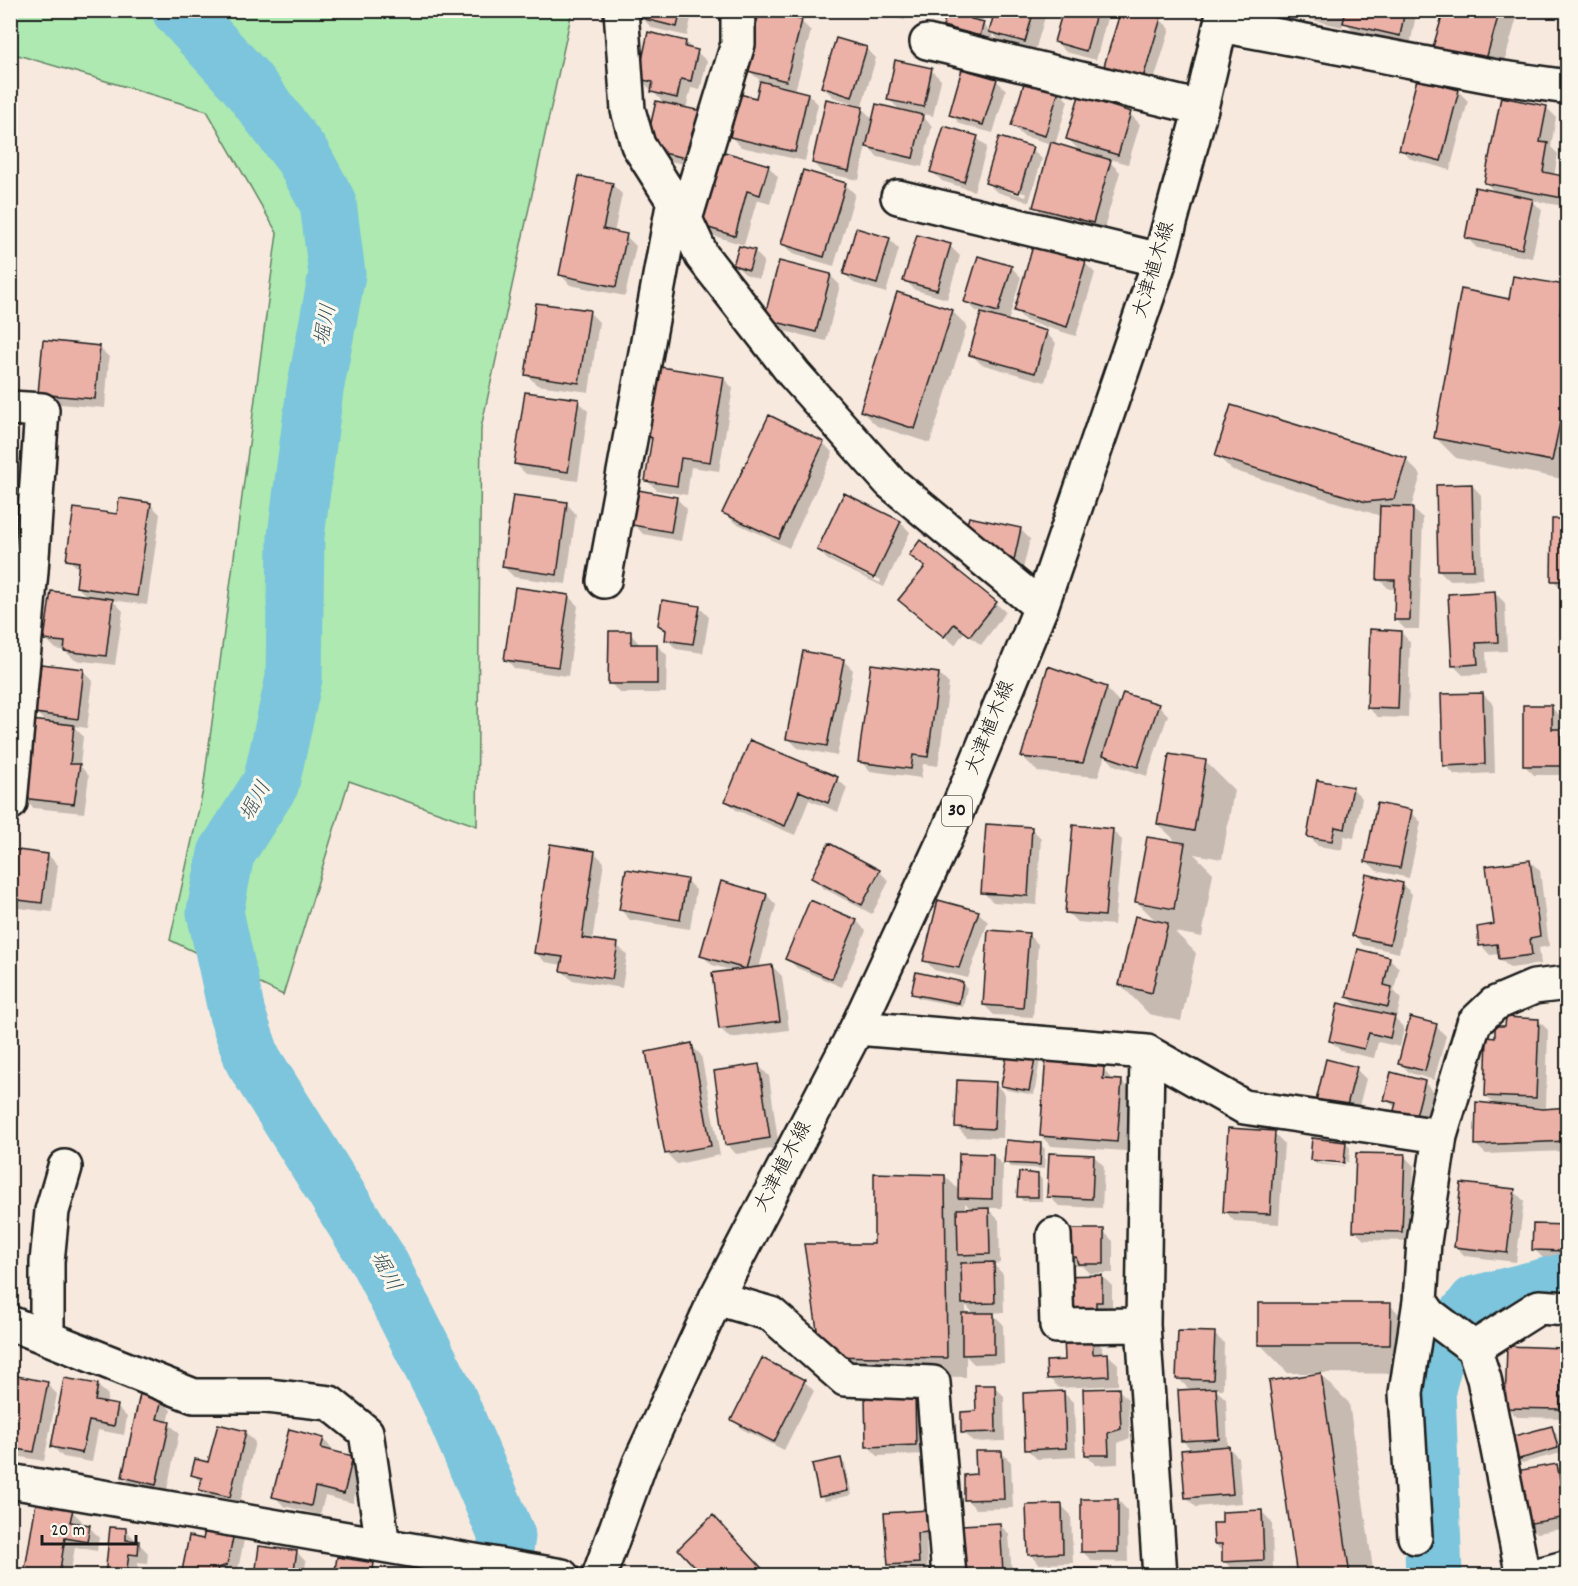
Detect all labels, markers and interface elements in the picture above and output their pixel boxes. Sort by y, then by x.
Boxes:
street label: 大津植木線 [1127,218,1183,322]
water label: 堀川 [308,302,346,348]
street label: 大津植木線 [959,676,1023,780]
water label: 堀川 [234,776,280,828]
road number: 30 [942,796,972,826]
street label: 大津植木線 [748,1116,820,1218]
water label: 堀川 [361,1246,407,1298]
scale bar [42,1508,136,1546]
text: 20 m [51,1519,85,1544]

